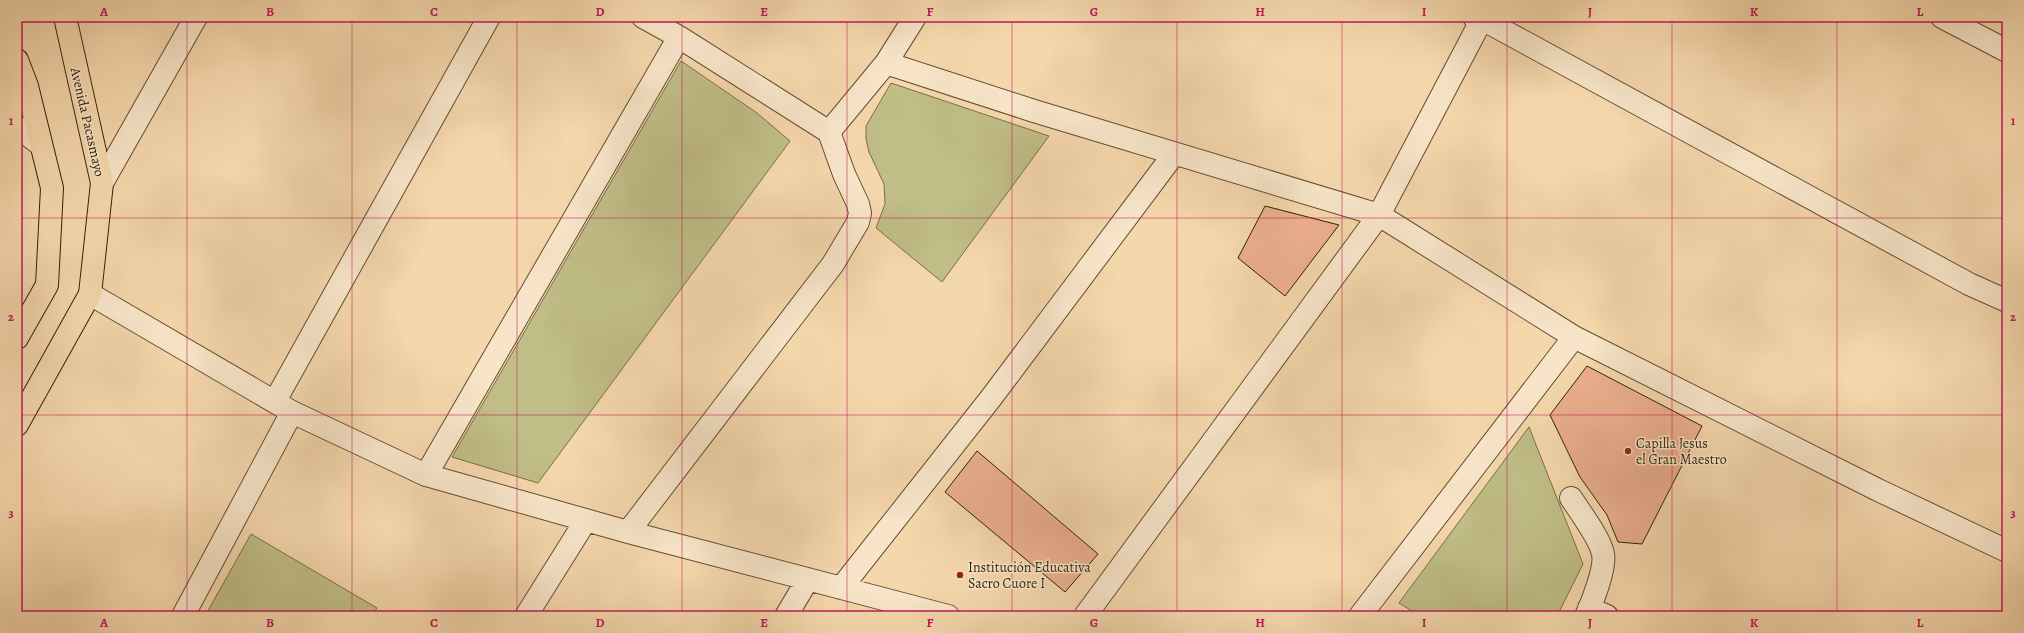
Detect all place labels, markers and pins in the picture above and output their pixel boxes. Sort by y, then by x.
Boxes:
place label: Capilla Jesus el Gran Maestro [1636,434,1727,469]
marker: Capilla Jesus el Gran Maestro [1623,446,1633,456]
place label: Institución Educativa Sacro Cuore I [968,558,1091,593]
marker: Institución Educativa Sacro Cuore I [955,570,965,580]

